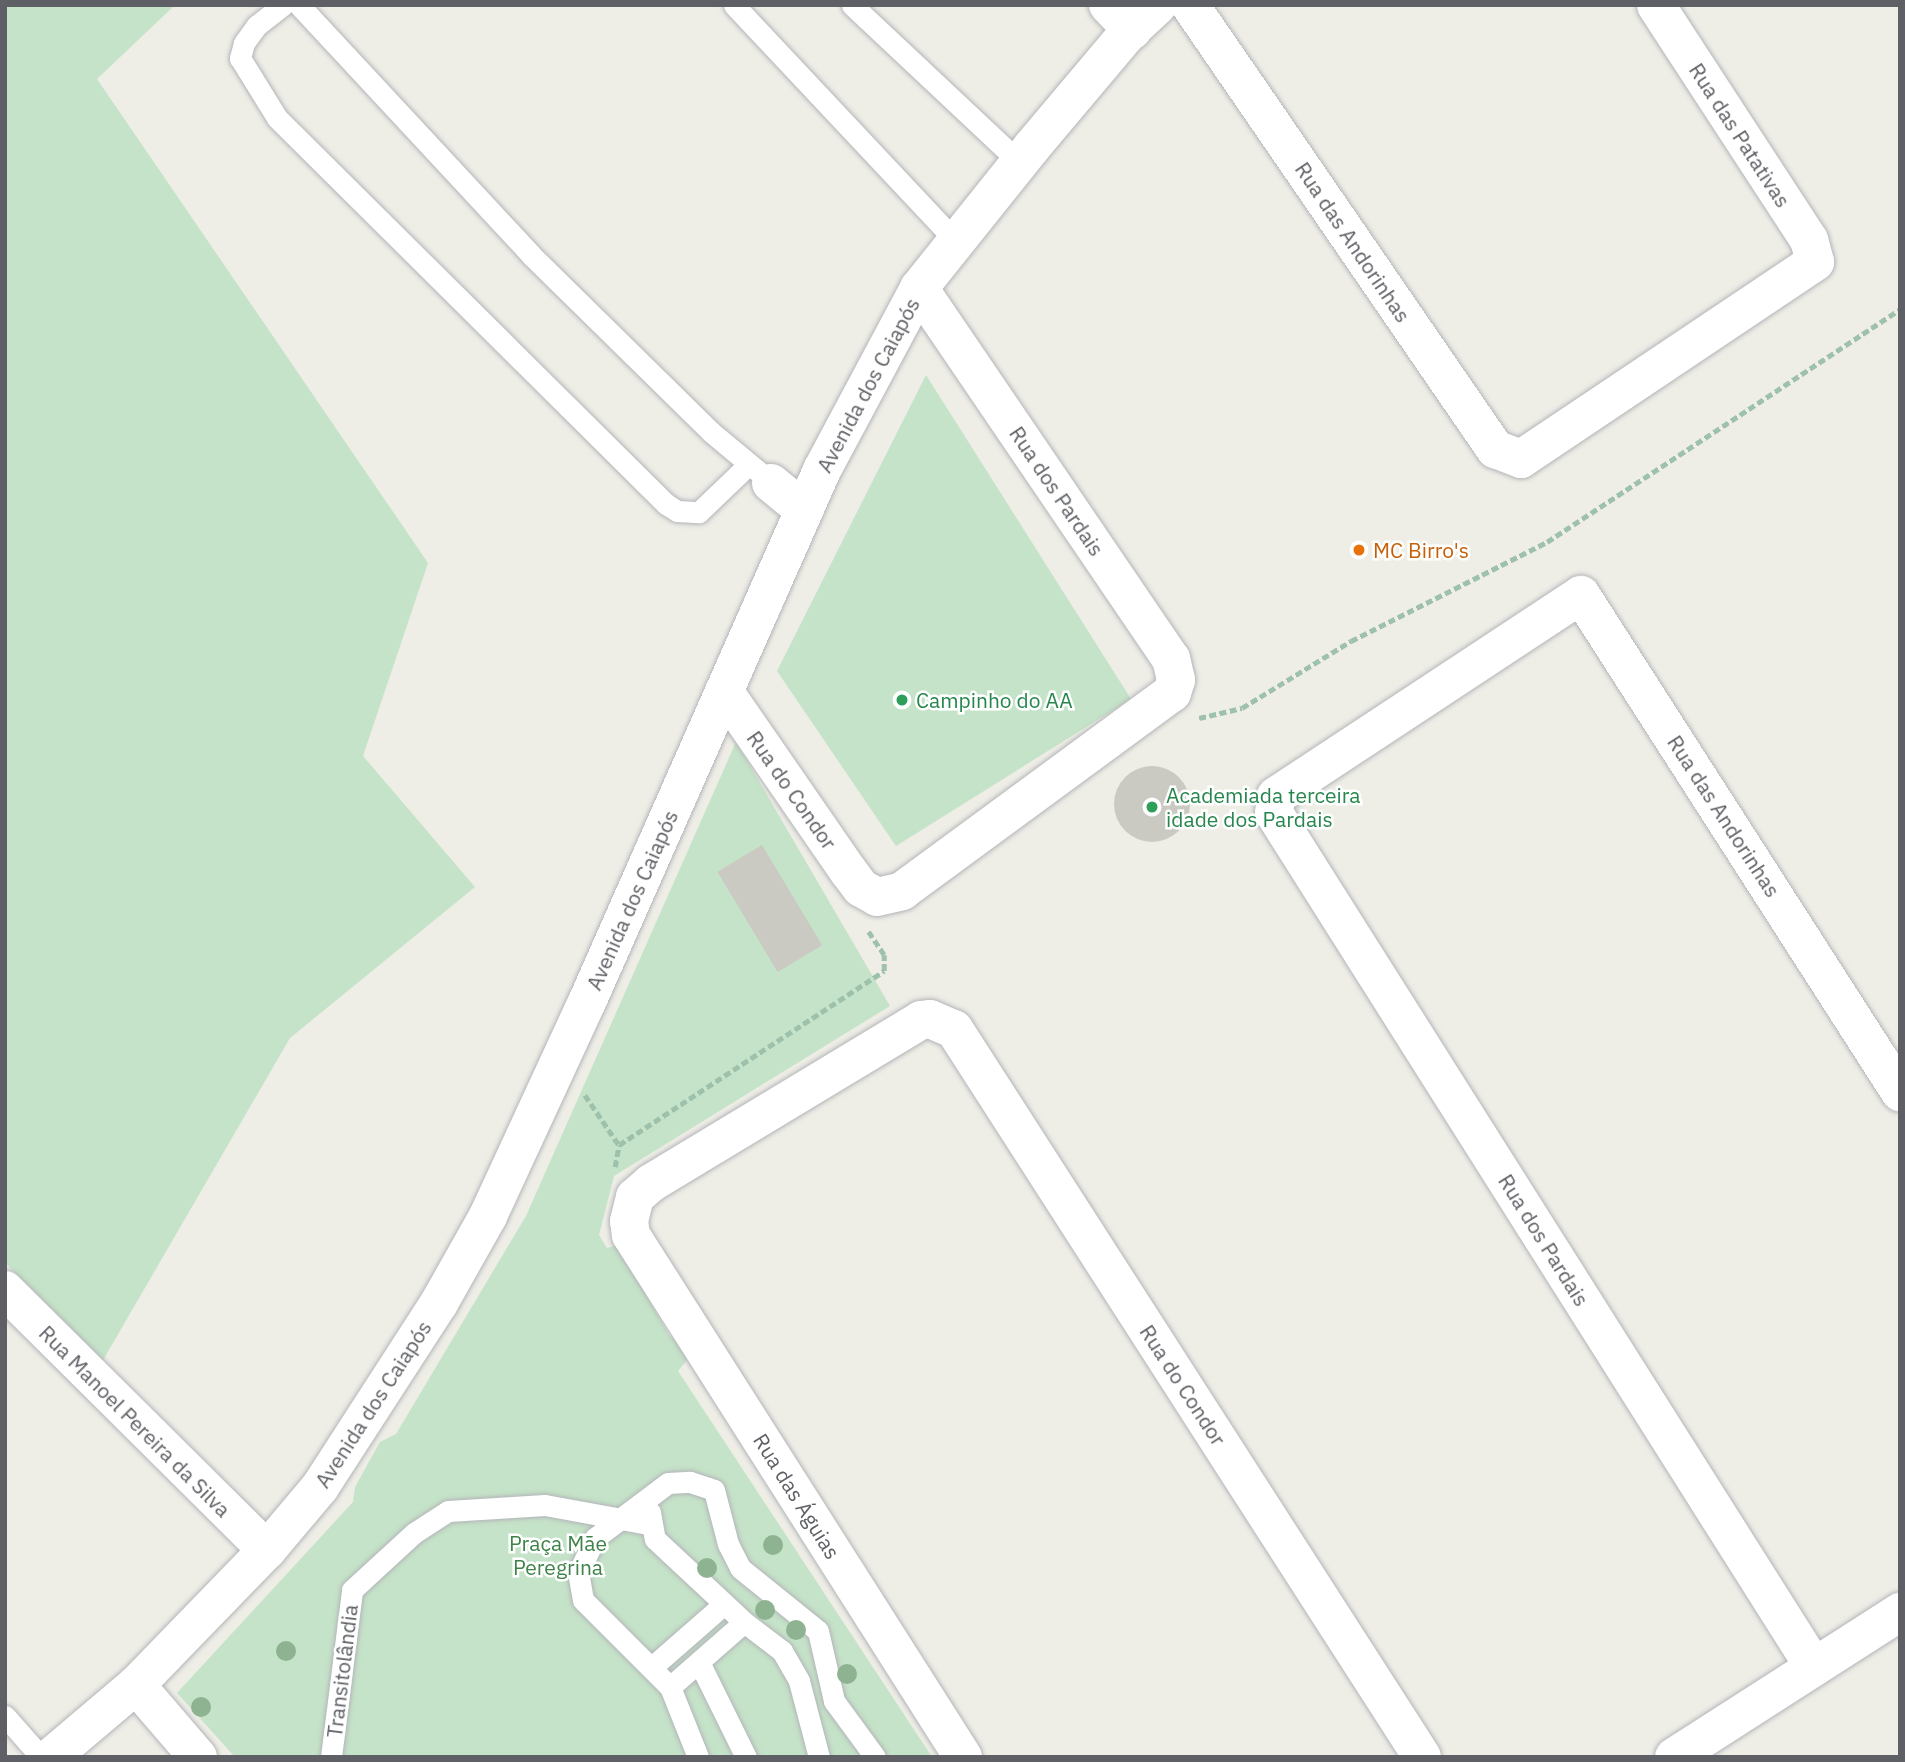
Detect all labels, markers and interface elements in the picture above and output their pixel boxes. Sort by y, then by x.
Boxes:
street label: Rua das Patativas [1684,58,1796,212]
street label: Rua das Andorinhas [1290,157,1416,327]
street label: Avenida dos Caiapós [811,293,925,477]
street label: Rua dos Pardais [1004,421,1110,561]
place label: MC Birro's [1373,537,1469,563]
marker: MC Birro's [1351,542,1367,558]
place label: Campinho do AA [916,687,1073,713]
marker: Campinho do AA [894,692,910,708]
street label: Rua do Condor [742,726,842,854]
street label: Rua das Andorinhas [1662,730,1786,902]
place label: Academiada terceira idade dos Pardais [1166,782,1361,832]
marker: Academiada terceira idade dos Pardais [1144,799,1160,815]
street label: Avenida dos Caiapós [581,806,683,994]
street label: Rua dos Pardais [1493,1169,1595,1311]
street label: Avenida dos Caiapós [310,1316,436,1492]
street label: Rua Manoel Pereira da Silva [34,1320,236,1522]
street label: Rua do Condor [1135,1320,1231,1450]
street label: Rua das Águias [748,1429,846,1563]
park label: Praça Mãe Peregrina [509,1530,607,1580]
street label: Transitolândia [321,1603,363,1739]

